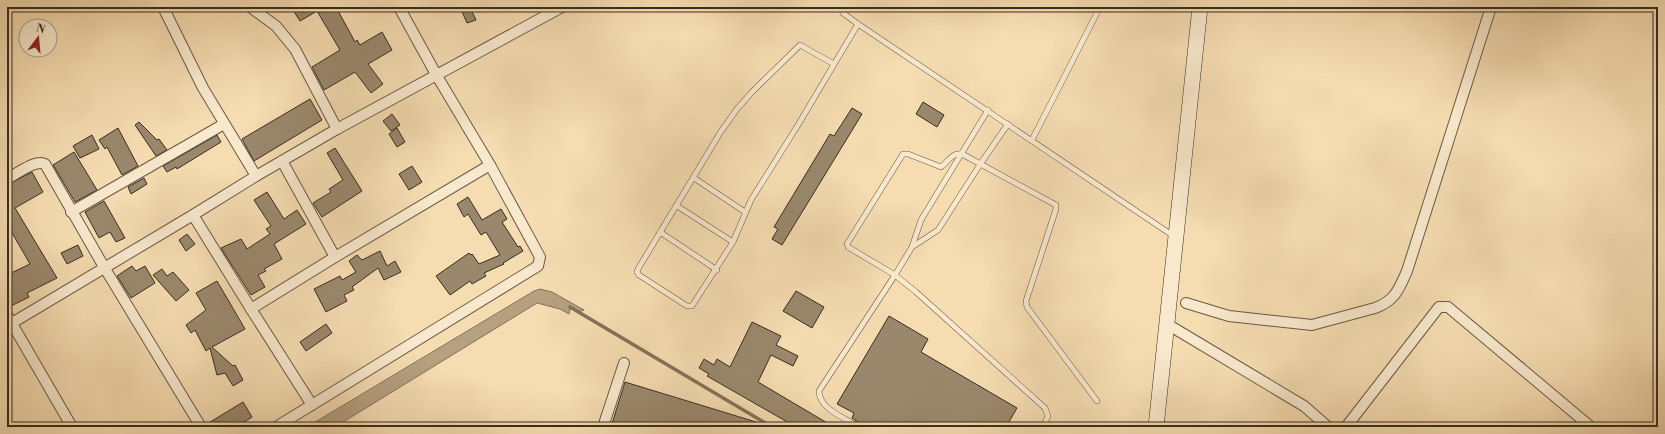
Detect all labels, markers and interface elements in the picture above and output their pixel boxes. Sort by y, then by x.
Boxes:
north arrow [18,18,58,58]
text: N [34,21,47,37]

